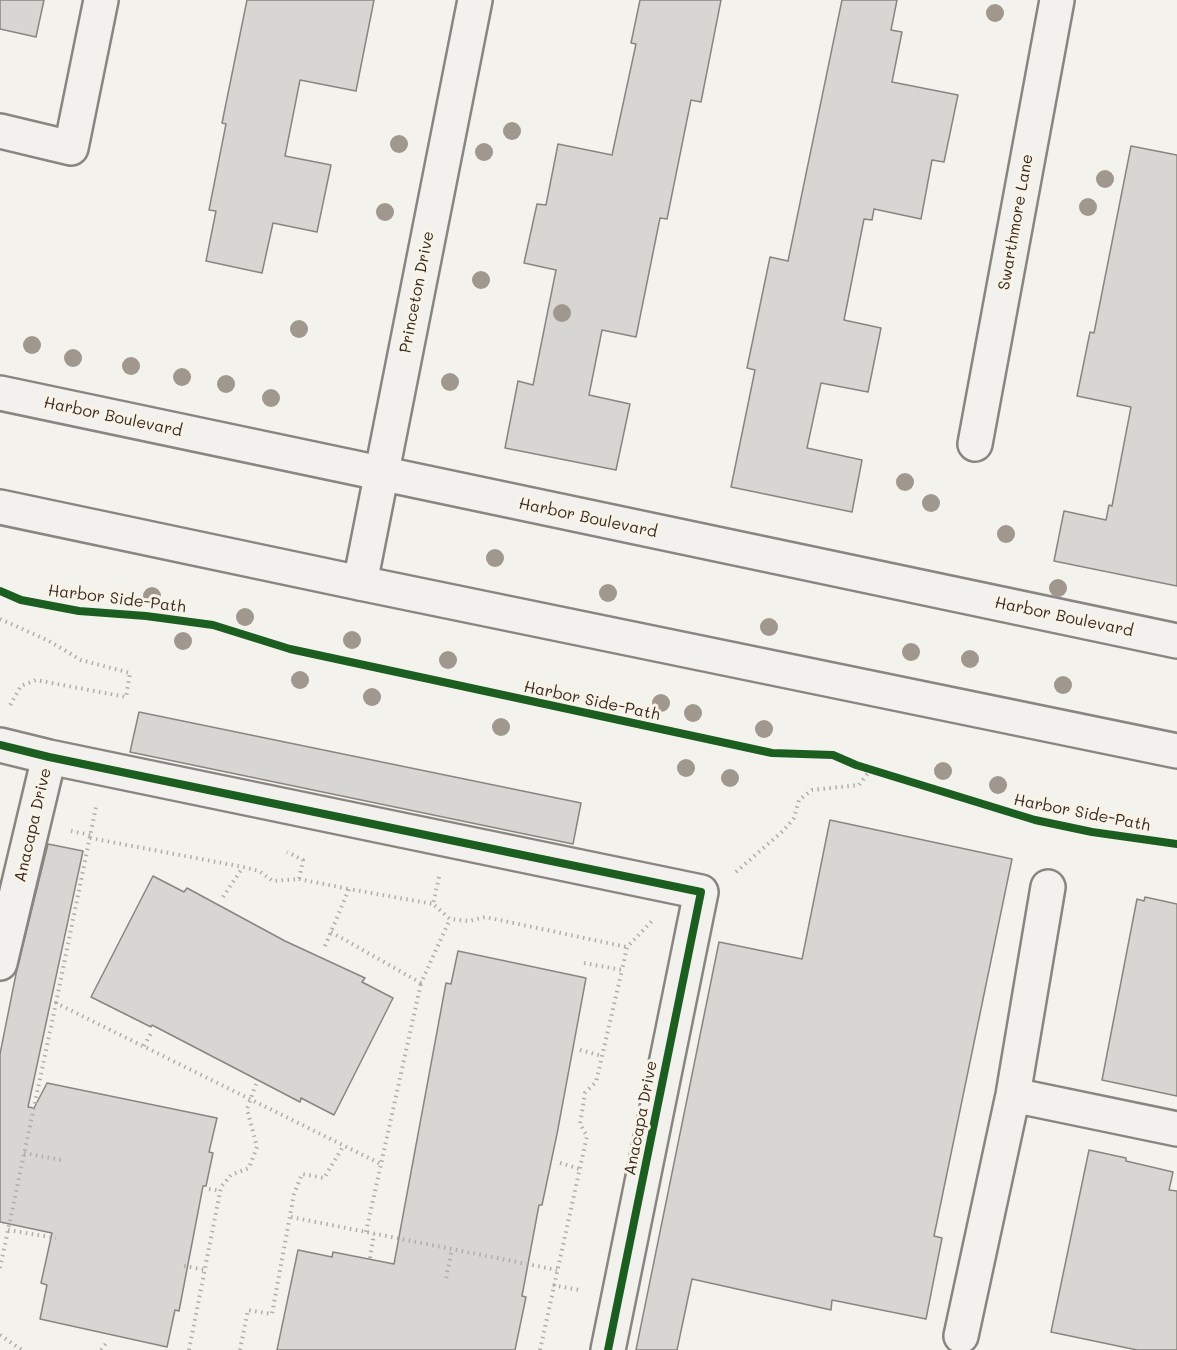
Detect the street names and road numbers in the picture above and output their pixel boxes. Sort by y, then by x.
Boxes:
street label: Swarthmore Lane [995,152,1037,292]
street label: Princeton Drive [396,229,438,355]
street label: Harbor Boulevard [42,393,184,441]
street label: Harbor Boulevard [517,494,659,542]
street label: Harbor Side-Path [47,581,187,617]
street label: Harbor Boulevard [993,593,1135,641]
street label: Harbor Side-Path [522,677,662,725]
street label: Anacapa Drive [11,766,55,884]
street label: Harbor Side-Path [1012,790,1152,836]
street label: Anacapa Drive [620,1059,662,1177]

